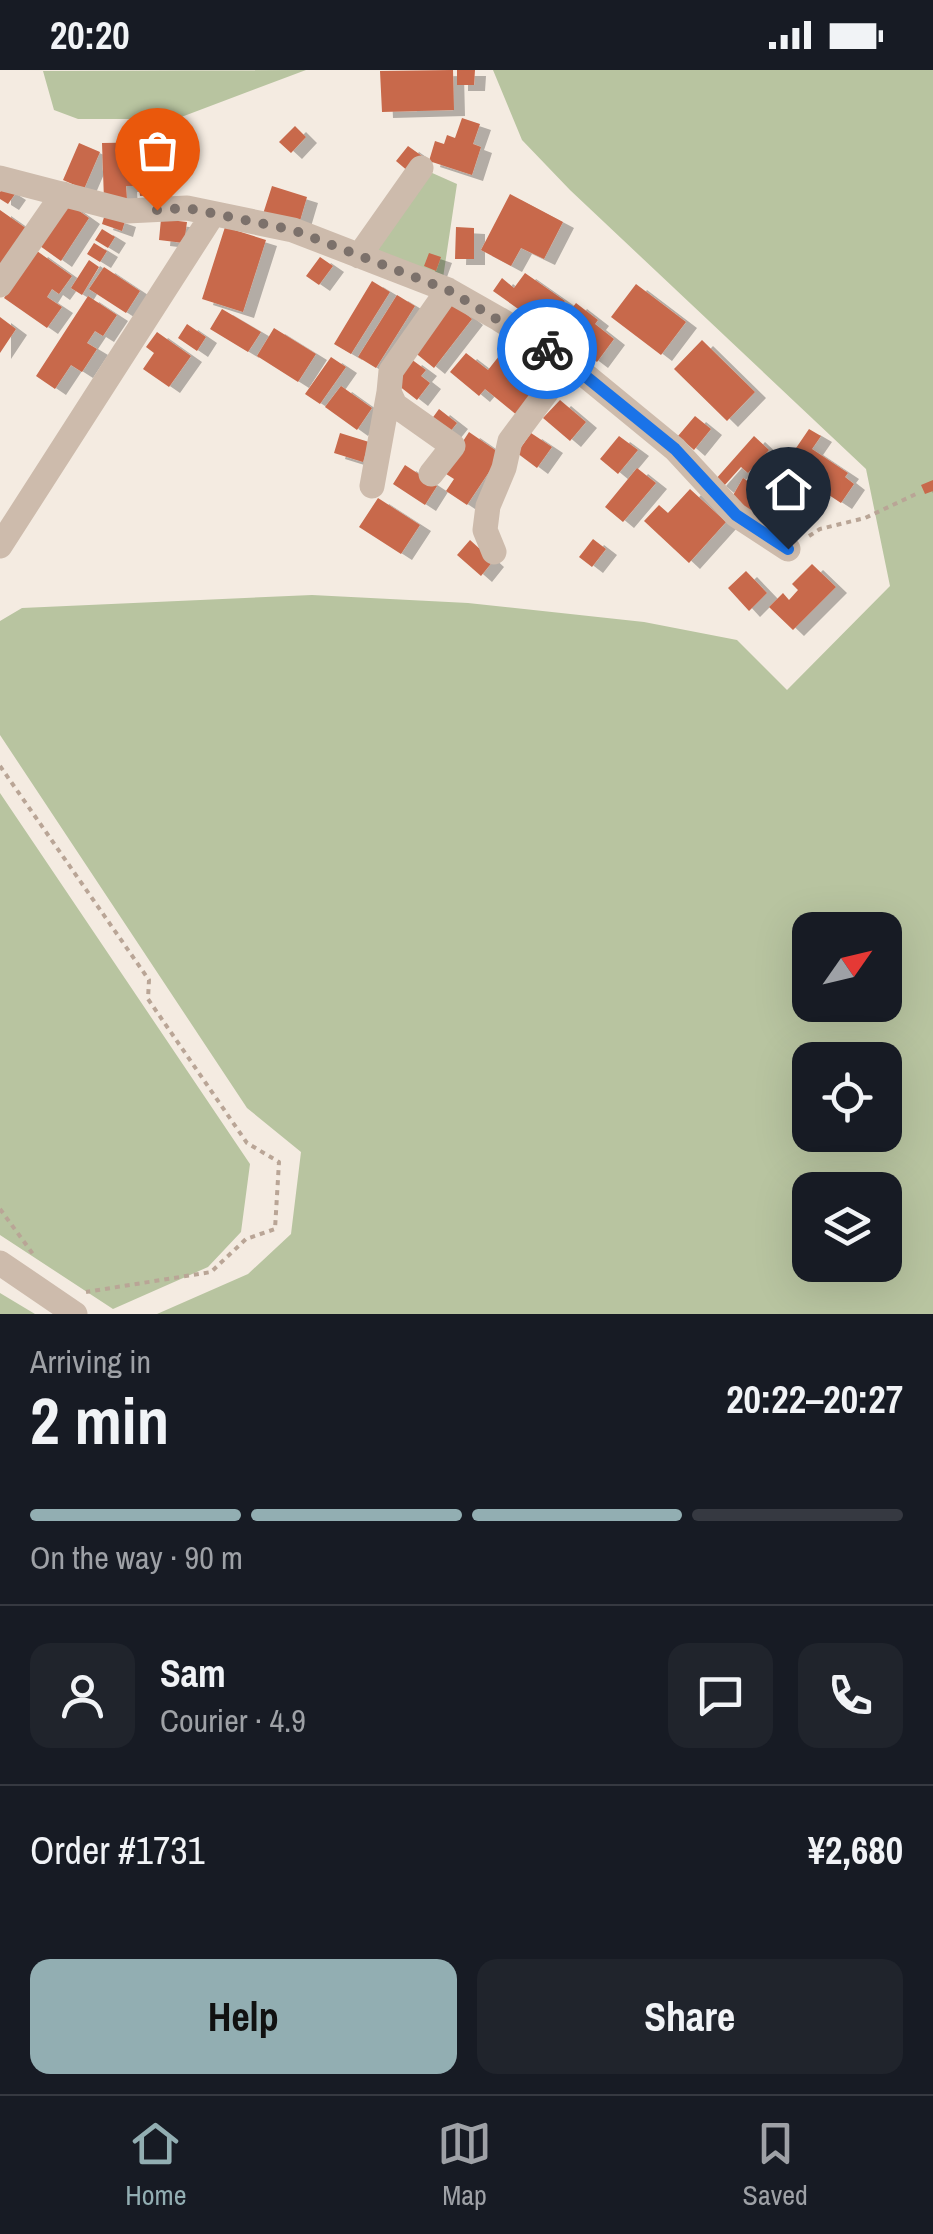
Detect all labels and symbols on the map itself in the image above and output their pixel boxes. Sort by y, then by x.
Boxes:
pin [115,108,200,211]
courier [497,299,597,399]
pin [746,447,831,550]
north arrow [792,912,902,1022]

